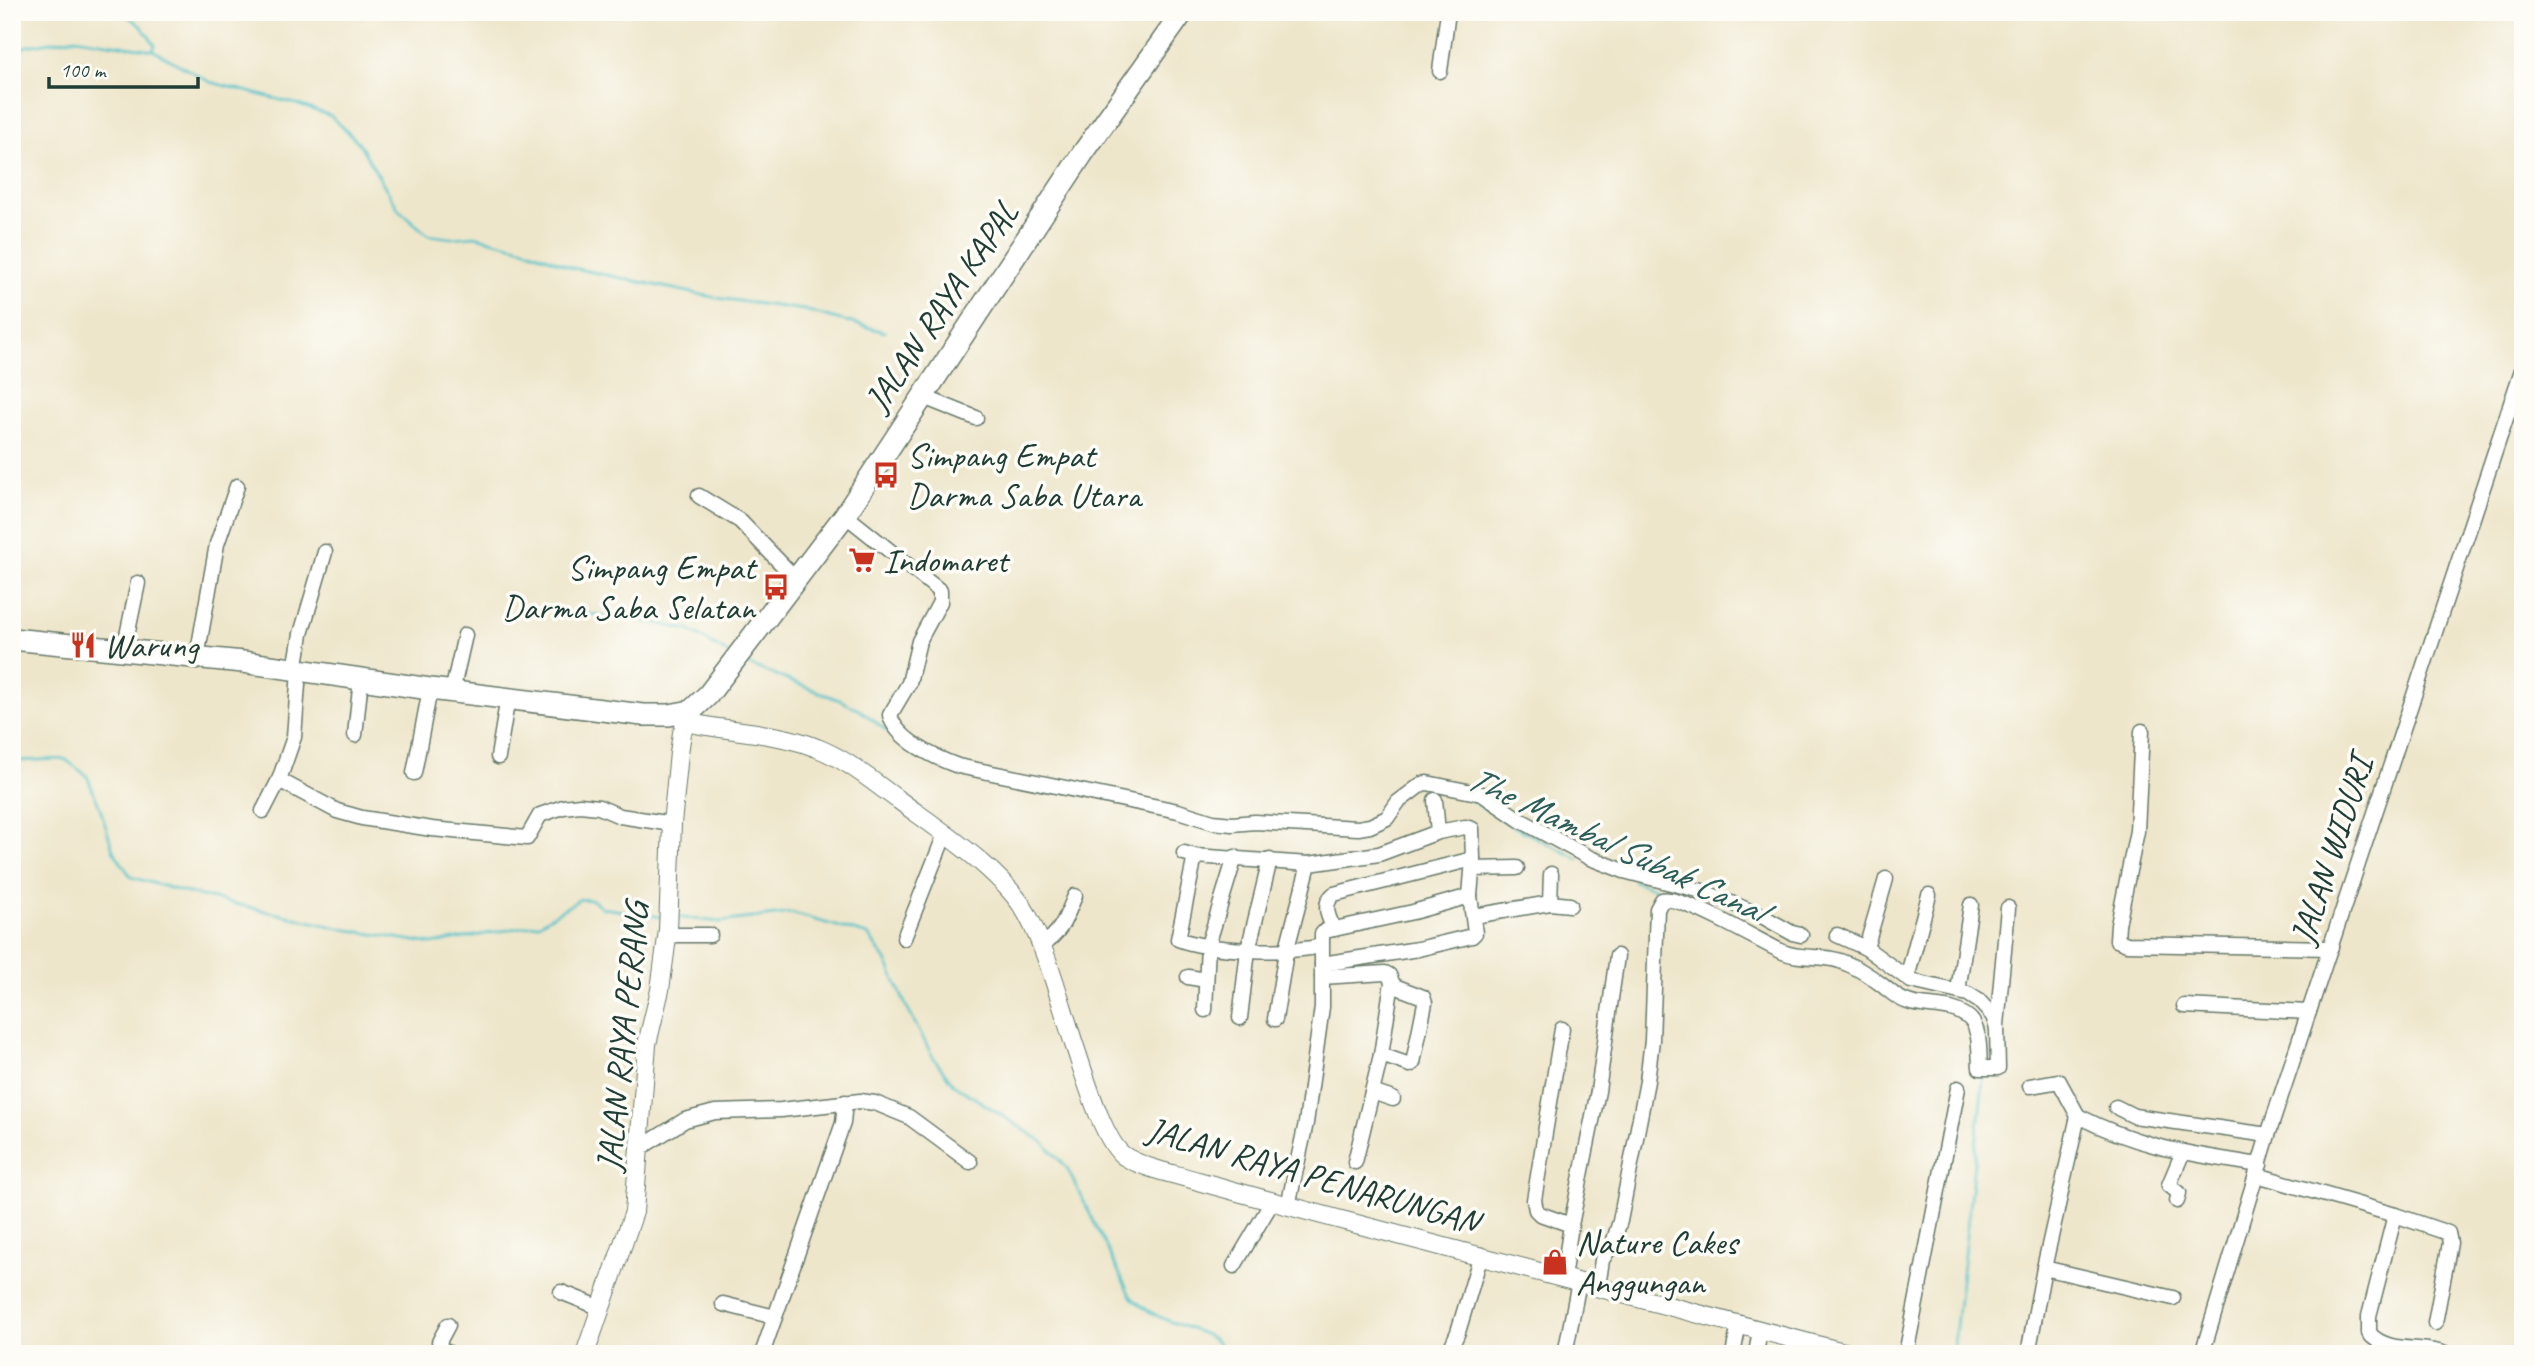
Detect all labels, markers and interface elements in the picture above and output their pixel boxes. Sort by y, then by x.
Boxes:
scale bar [49,46,198,90]
text: 100 m [60,57,107,83]
street label: JALAN RAYA KAPAL [854,193,1028,421]
place label: Simpang Empat Darma Saba Utara [907,433,1143,518]
bus stop icon: Simpang Empat Darma Saba Utara [871,460,901,490]
place label: Indomaret [883,538,1011,583]
place label: Simpang Empat Darma Saba Selatan [502,545,758,630]
supermarket icon: Indomaret [847,545,877,575]
bus stop icon: Simpang Empat Darma Saba Selatan [761,572,791,602]
place label: Warung [104,623,201,668]
restaurant icon: Warung [68,630,98,660]
street label: JALAN WIDURI [2279,744,2385,952]
water label: The Mambal Subak Canal [1460,754,1783,938]
street label: JALAN RAYA PERANG [586,896,659,1175]
street label: JALAN RAYA PENARUNGAN [1140,1106,1489,1246]
place label: Nature Cakes Anggungan [1576,1220,1740,1305]
shop icon: Nature Cakes Anggungan [1540,1247,1570,1277]

